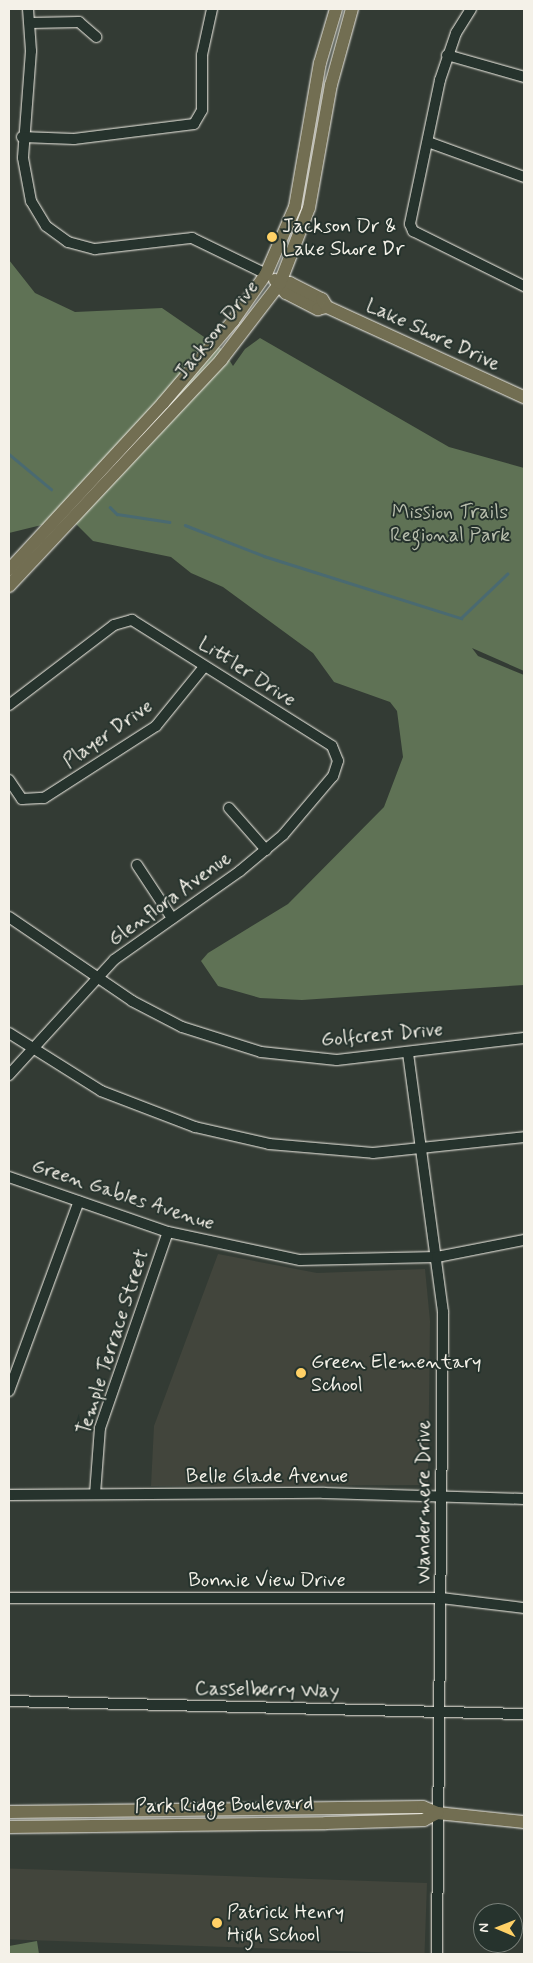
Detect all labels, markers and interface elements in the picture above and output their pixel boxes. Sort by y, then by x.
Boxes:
place label: Jackson Dr & Lake Shore Dr [282,214,404,261]
marker: Jackson Dr & Lake Shore Dr [266,231,278,243]
street label: Jackson Drive [170,276,264,384]
street label: Lake Shore Drive [363,294,503,376]
park label: Mission Trails Regional Park [390,500,510,547]
street label: Littler Drive [194,632,300,712]
street label: Player Drive [59,695,157,773]
street label: Glenflora Avenue [102,845,238,953]
street label: Golfcrest Drive [320,1018,444,1052]
street label: Green Gables Avenue [31,1155,215,1235]
street label: Temple Terrace Street [72,1248,154,1436]
place label: Green Elementary School [311,1350,480,1397]
marker: Green Elementary School [295,1367,307,1379]
street label: Wandermere Drive [412,1420,436,1584]
street label: Belle Glade Avenue [186,1464,348,1488]
street label: Bonnie View Drive [189,1568,345,1592]
street label: Casselberry Way [195,1677,339,1703]
street label: Park Ridge Boulevard [136,1791,312,1819]
place label: Patrick Henry High School [227,1900,347,1947]
north arrow [473,1903,523,1953]
marker: Patrick Henry High School [211,1917,223,1929]
text: N [475,1923,493,1933]

